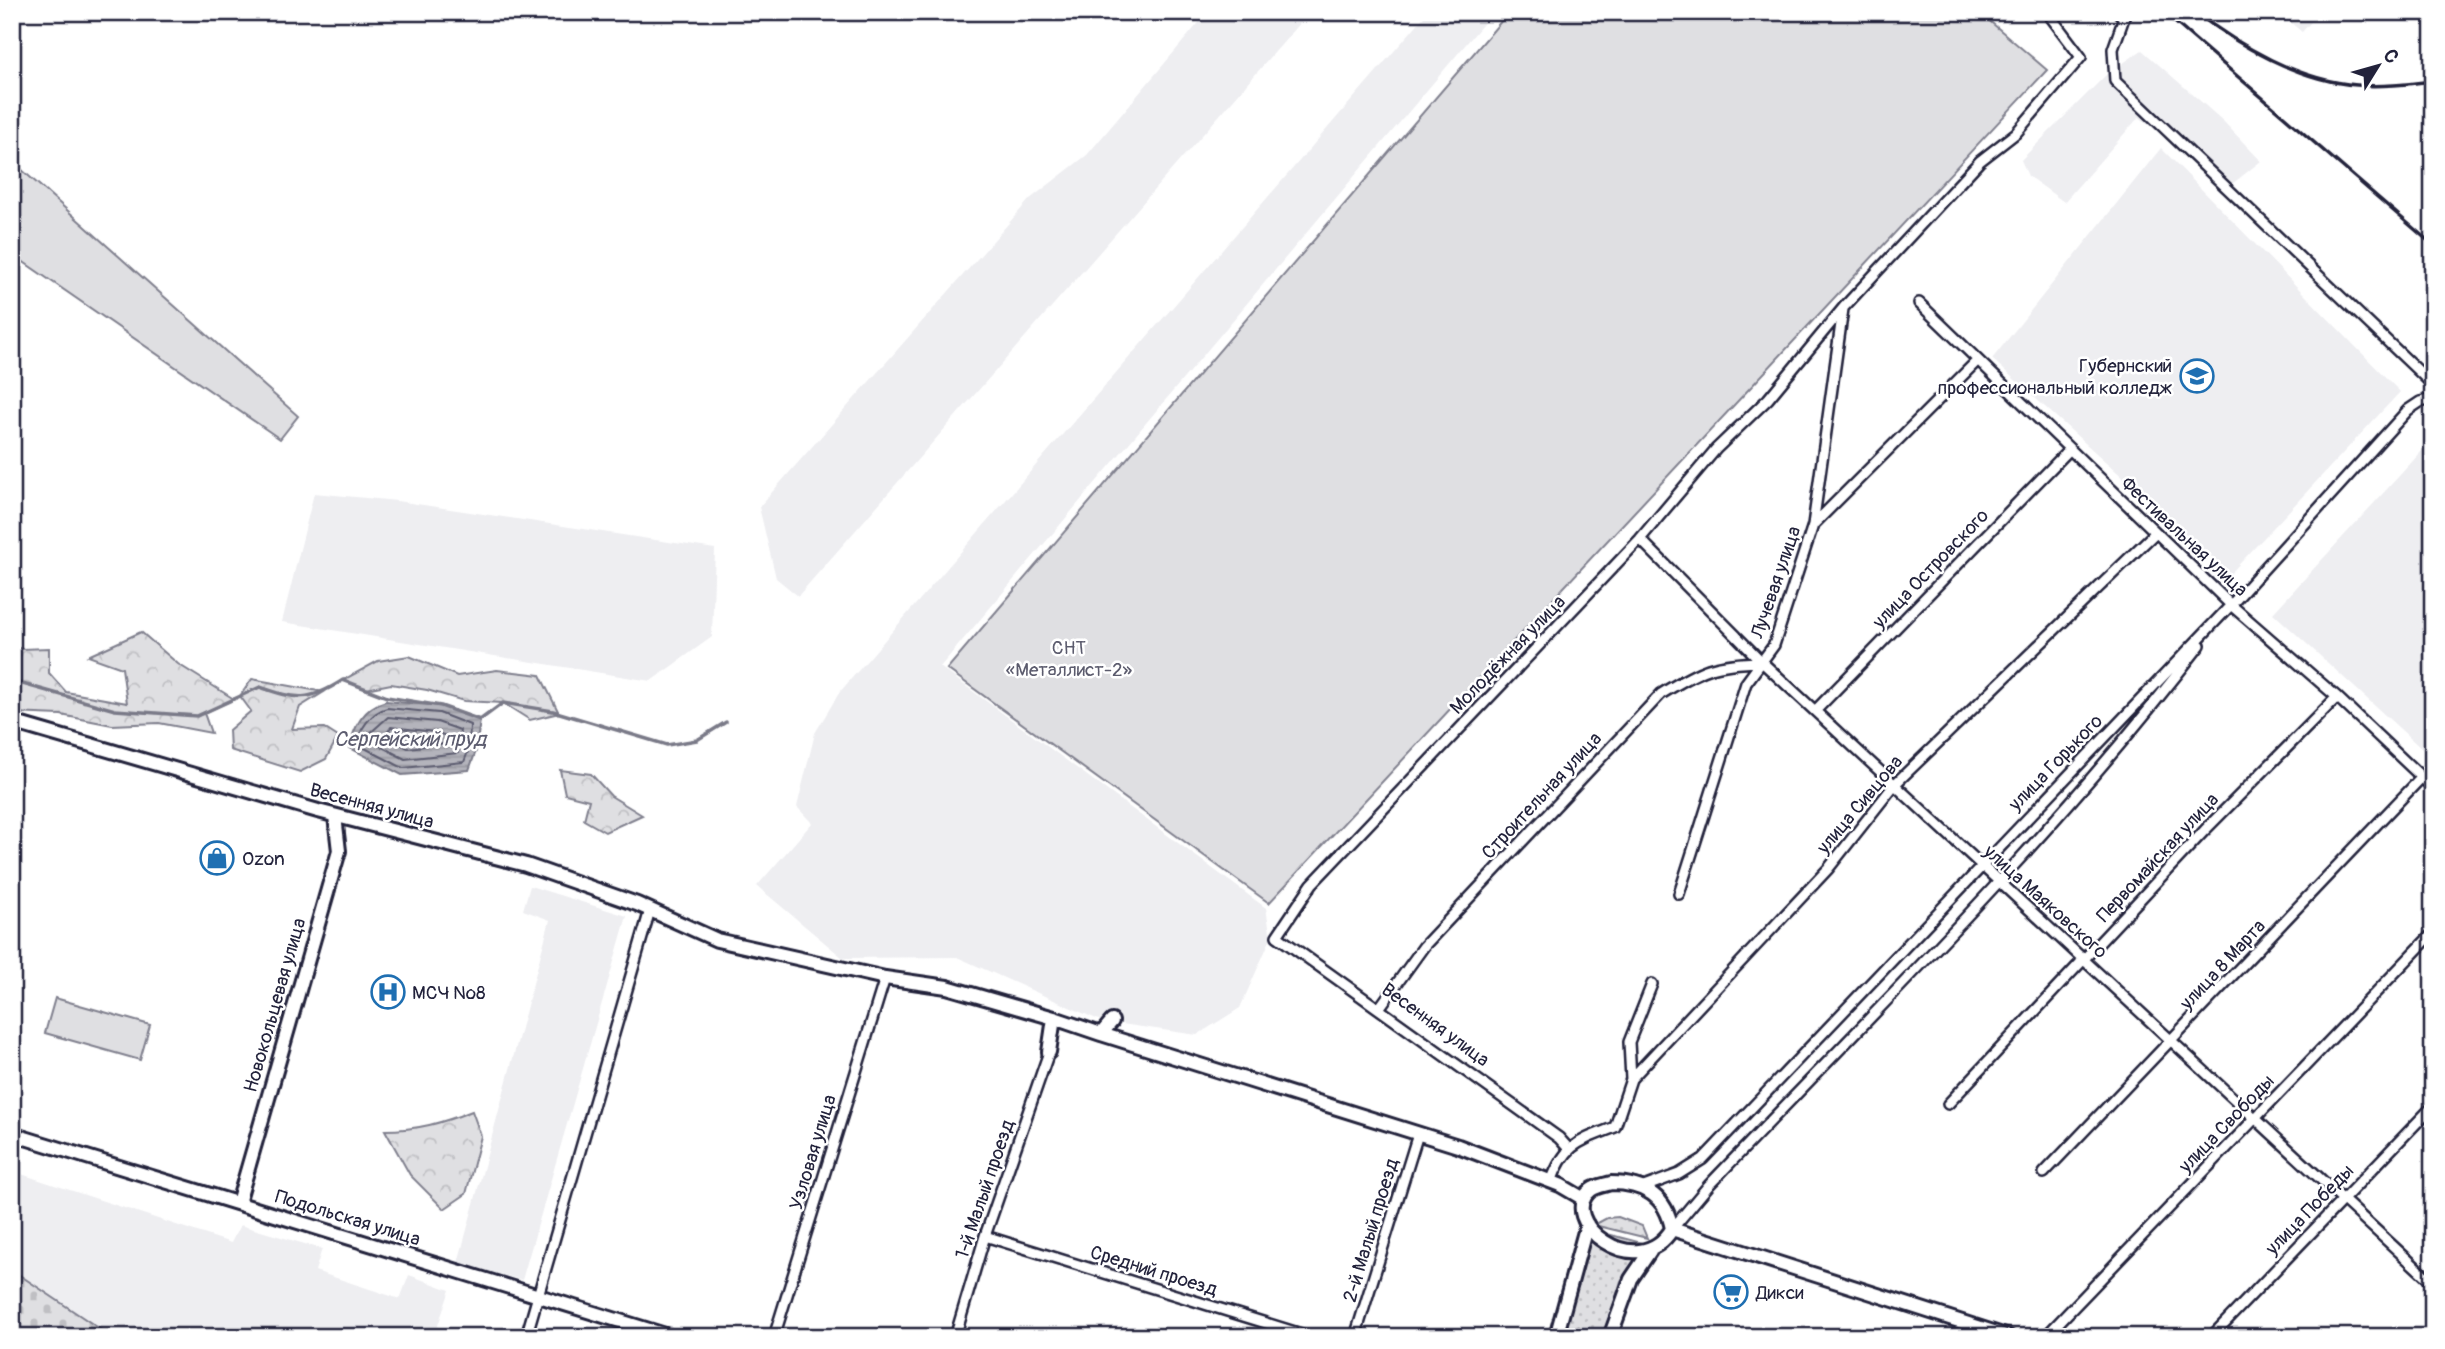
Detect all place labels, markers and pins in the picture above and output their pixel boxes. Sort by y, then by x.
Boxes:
place label: Губернский профессиональный колледж [1938,354,2173,400]
school or university icon: Губернский профессиональный колледж [2178,357,2216,395]
shop icon: Ozon [198,839,236,877]
place label: Ozon [242,847,285,871]
hospital icon: МСЧ №8 [369,973,407,1011]
place label: МСЧ №8 [412,981,486,1005]
supermarket icon: Дикси [1712,1273,1750,1311]
place label: Дикси [1755,1281,1804,1305]

